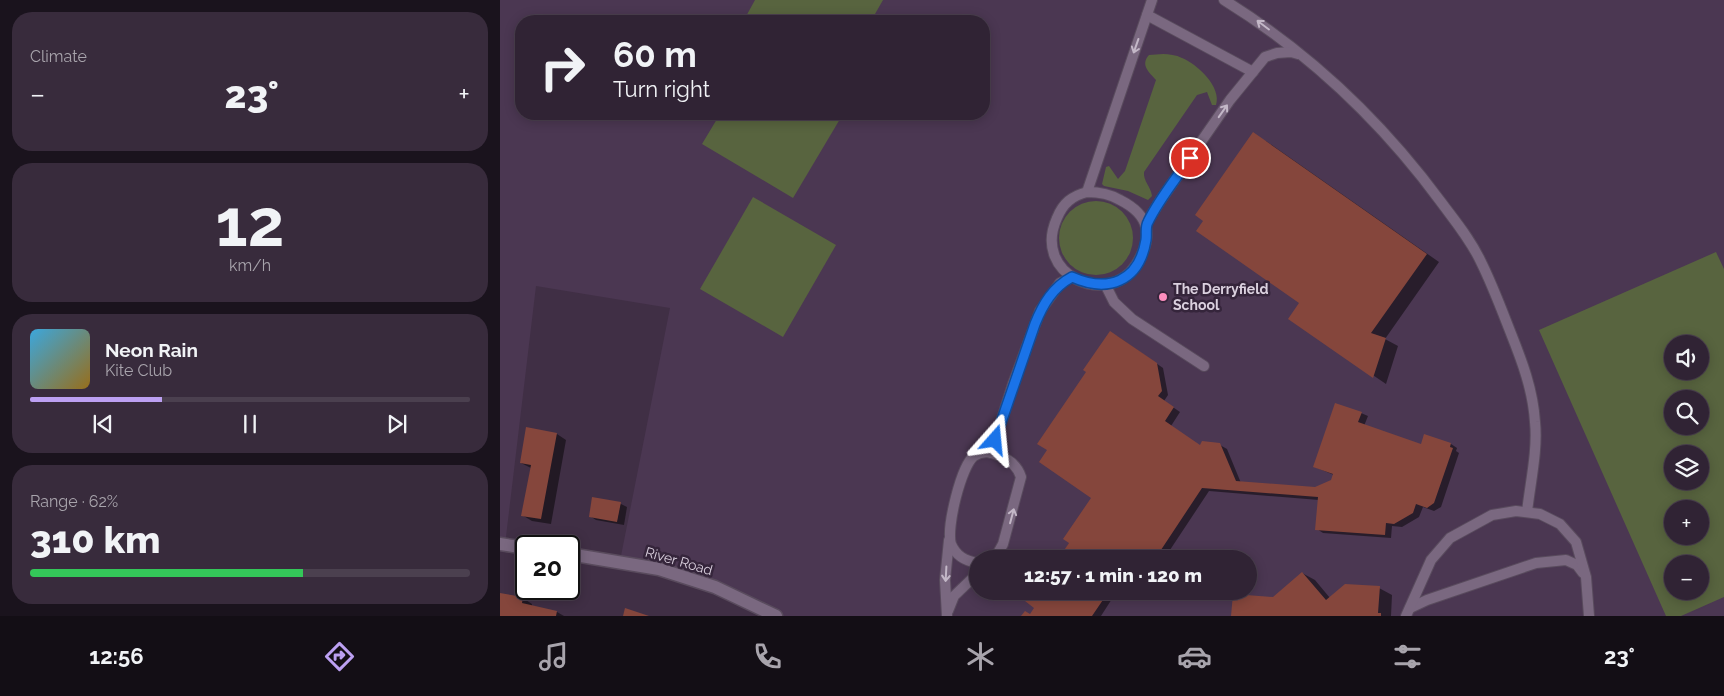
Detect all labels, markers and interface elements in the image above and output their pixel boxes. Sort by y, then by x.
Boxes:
one-way arrow [1256,20,1270,30]
text: 60 m [613,34,697,75]
icon: right [530,35,595,100]
one-way arrow [1131,38,1140,54]
text: Climate [30,47,87,66]
text: 23° [225,72,279,117]
text: Turn right [613,76,710,102]
text: − [30,78,45,111]
text: + [458,78,470,111]
one-way arrow [1218,105,1228,119]
pin [1169,137,1211,179]
icon: arrive [1176,144,1204,172]
text: 12 [216,185,284,261]
text: km/h [229,256,271,275]
place label: The Derryfield School [1173,281,1269,313]
marker: The Derryfield School [1157,291,1169,303]
map controls [1664,335,1709,600]
button: sound [1664,335,1709,380]
text: Neon Rain [105,339,198,361]
text: Kite Club [105,361,172,380]
button: search [1664,390,1709,435]
icon: previous [89,410,117,438]
icon: pause [236,410,264,438]
icon: next [383,410,411,438]
position arrow [968,413,1020,465]
button: layers [1664,445,1709,490]
text: Range · 62% [30,492,118,511]
button: + [1664,500,1709,545]
one-way arrow [1007,509,1017,525]
text: 310 km [30,517,161,562]
speed limit sign: 20 [515,535,580,600]
street label: River Road [643,544,715,578]
button: − [1664,555,1709,600]
text: 12:57 · 1 min · 120 m [1024,564,1202,586]
one-way arrow [942,566,951,582]
icon: directions [322,639,357,674]
icon: music [536,639,571,674]
icon: phone [750,639,785,674]
icon: climate [963,639,998,674]
icon: car [1177,639,1212,674]
icon: filters [1390,639,1425,674]
text: 12:56 [89,643,144,669]
text: 23° [1604,643,1635,669]

